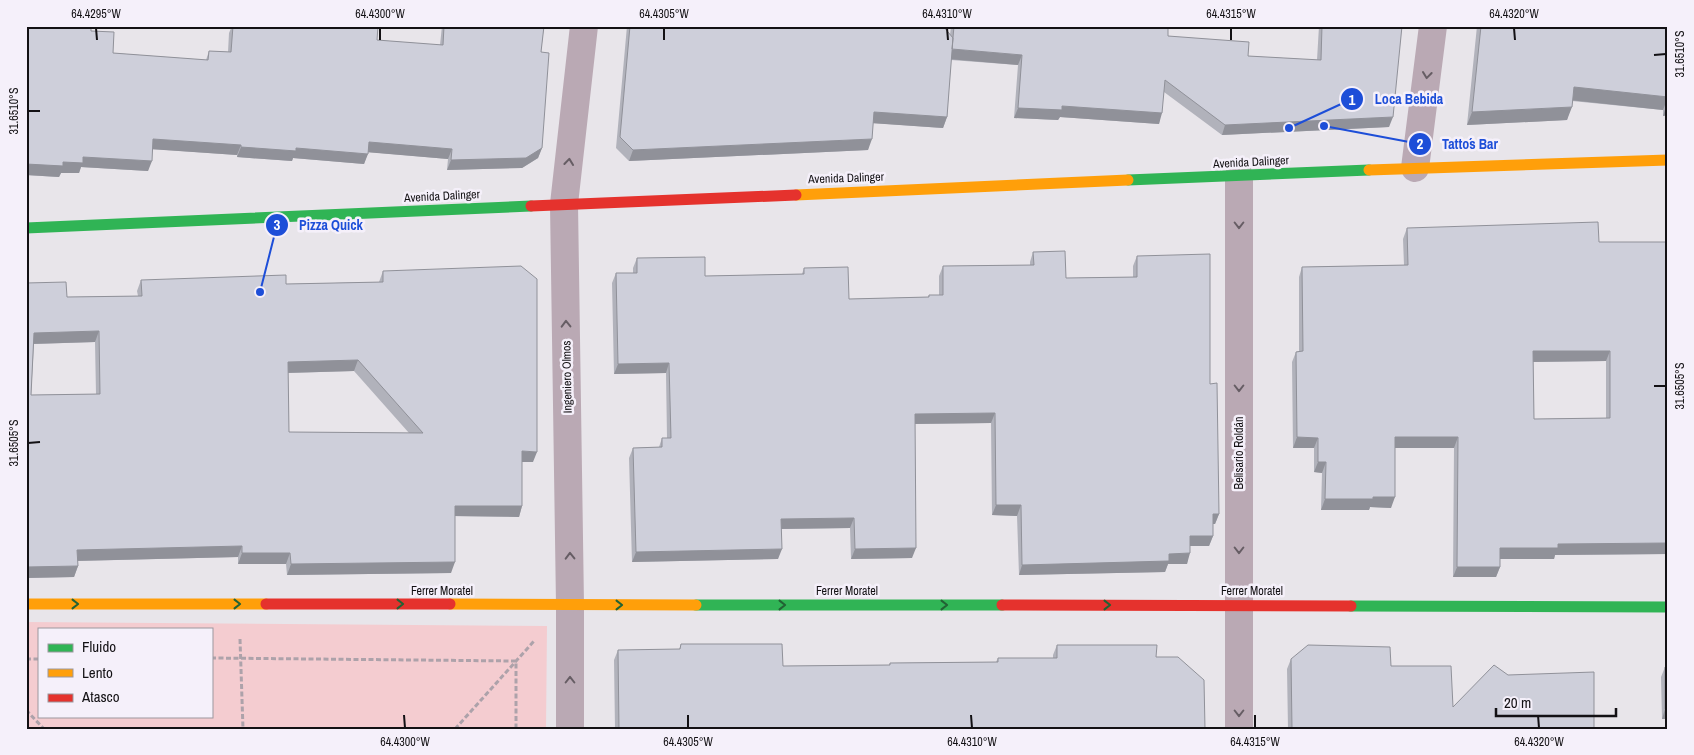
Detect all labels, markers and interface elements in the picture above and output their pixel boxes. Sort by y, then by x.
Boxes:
text: 64.4295°W [71,6,122,22]
text: 64.4300°W [355,6,406,22]
text: 64.4305°W [639,6,690,22]
text: 64.4310°W [922,6,973,22]
text: 64.4315°W [1206,6,1257,22]
text: 64.4320°W [1489,6,1540,22]
text: 31.6510°S [1672,30,1688,77]
one-way arrow [1422,71,1433,79]
callout: Loca Bebida [1339,85,1453,114]
text: 31.6510°S [6,87,22,134]
text: 1 [1349,89,1356,110]
text: Loca Bebida [1375,90,1444,108]
callout: Tatto´s Bar [1407,129,1508,158]
text: 2 [1417,133,1424,154]
text: Tatto´s Bar [1442,135,1498,153]
street label: Avenida Dalinger [1212,152,1290,172]
one-way arrow [563,157,574,165]
street label: Avenida Dalinger [807,169,885,187]
street label: Avenida Dalinger [403,186,481,206]
callout: Pizza Quick [264,211,373,240]
text: 3 [274,214,281,235]
text: Pizza Quick [299,216,364,234]
one-way arrow [1234,222,1244,229]
one-way arrow [561,319,571,327]
street label: Ingeniero Olmos [558,340,576,414]
text: 31.6505°S [1672,362,1688,409]
one-way arrow [1234,384,1244,392]
street label: Belisario Roldán [1231,417,1247,489]
text: 31.6505°S [6,419,22,466]
one-way arrow [1234,546,1244,554]
one-way arrow [565,552,575,560]
street label: Ferrer Moratel [411,583,473,599]
street label: Ferrer Moratel [816,583,878,599]
street label: Ferrer Moratel [1221,583,1283,599]
one-way arrow [72,599,79,609]
one-way arrow [234,599,242,609]
one-way arrow [396,599,404,610]
one-way arrow [616,600,623,610]
one-way arrow [778,600,786,610]
one-way arrow [940,600,948,610]
one-way arrow [1103,600,1111,610]
legend [38,628,212,718]
text: Fluido [82,636,116,657]
text: Lento [82,662,113,683]
one-way arrow [565,676,575,684]
scale bar [1496,685,1616,717]
text: Atasco [81,686,120,707]
text: 20 m [1504,692,1531,713]
one-way arrow [1234,709,1244,717]
text: 64.4300°W [380,734,431,750]
text: 64.4305°W [663,734,714,750]
text: 64.4310°W [947,734,998,750]
text: 64.4315°W [1230,734,1281,750]
text: 64.4320°W [1514,734,1565,750]

